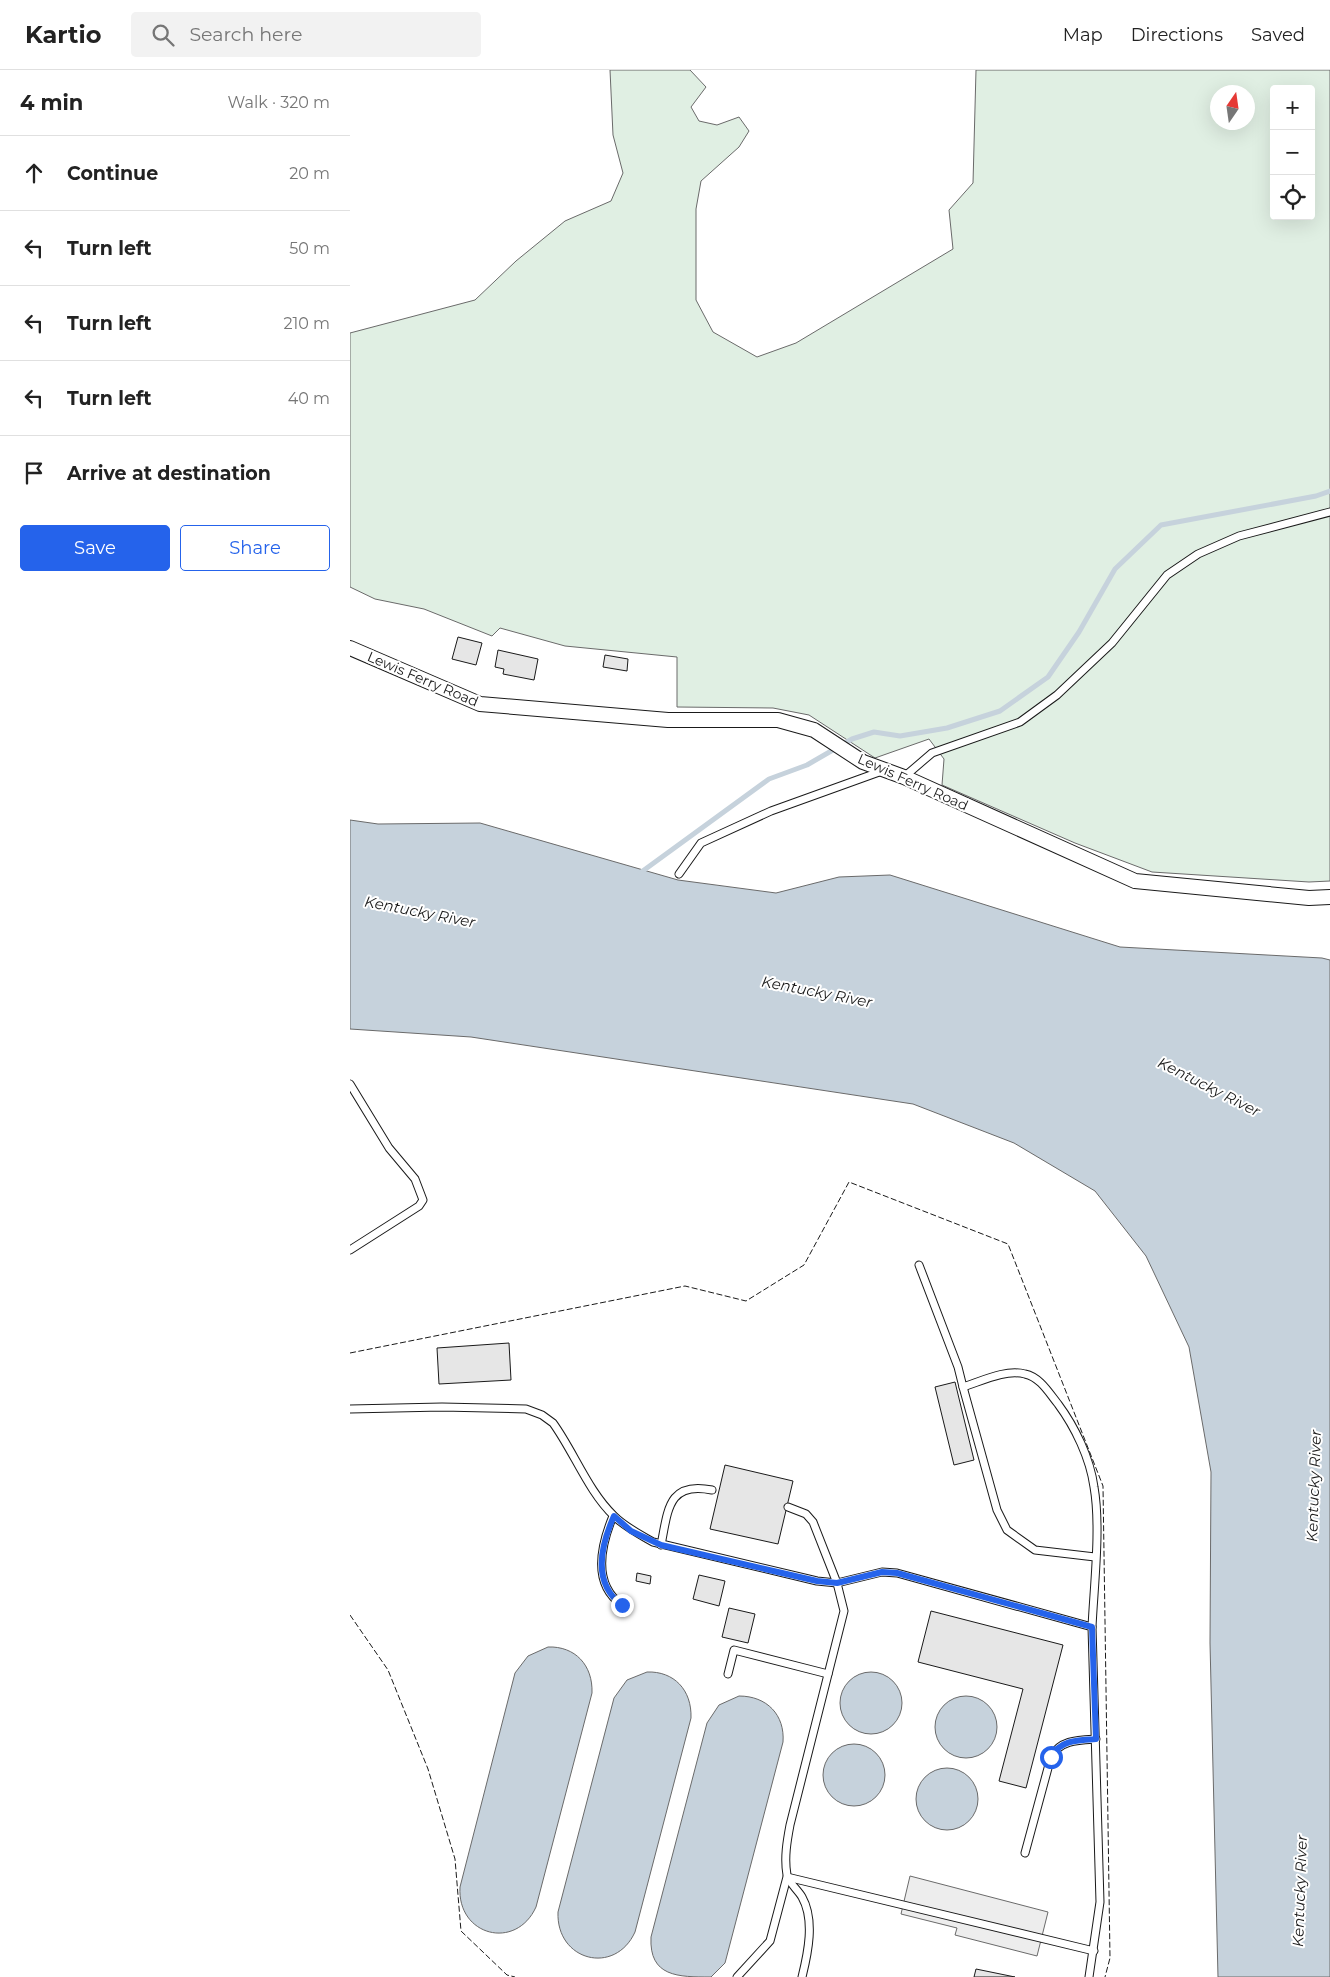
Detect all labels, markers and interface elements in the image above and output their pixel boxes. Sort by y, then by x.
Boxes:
search box [131,12,481,57]
text: Kartio [25,20,101,49]
icon: search [149,21,177,49]
text: Search here [189,23,302,46]
text: Map [1063,24,1103,46]
text: Directions [1131,24,1223,46]
text: Saved [1251,24,1305,46]
north arrow [1210,85,1255,130]
map controls [1270,85,1315,220]
button: + [1270,85,1315,130]
text: 4 min [20,90,83,115]
text: Walk · 320 m [228,93,330,112]
button: − [1270,130,1315,175]
icon: ahead [20,159,48,187]
text: Continue [67,162,158,185]
text: 20 m [289,164,330,183]
button: locate [1270,175,1315,220]
icon: left [20,234,48,262]
text: Turn left [67,237,152,260]
text: 50 m [289,239,330,258]
icon: left [20,309,48,337]
text: Turn left [67,312,152,335]
text: 210 m [283,314,330,333]
icon: left [20,384,48,412]
text: Turn left [67,387,152,410]
text: 40 m [288,389,330,408]
icon: arrive [20,459,48,487]
text: Arrive at destination [67,462,271,485]
button: Save [20,525,170,571]
button: Share [180,525,330,571]
street label: Lewis Ferry Road [365,647,481,711]
street label: Lewis Ferry Road [855,750,971,814]
water label: Kentucky River [363,891,478,932]
water label: Kentucky River [760,971,875,1012]
water label: Kentucky River [1155,1053,1265,1121]
water label: Kentucky River [1302,1428,1325,1543]
route end [611,1594,634,1617]
route start [1040,1746,1063,1769]
water label: Kentucky River [1288,1833,1311,1948]

